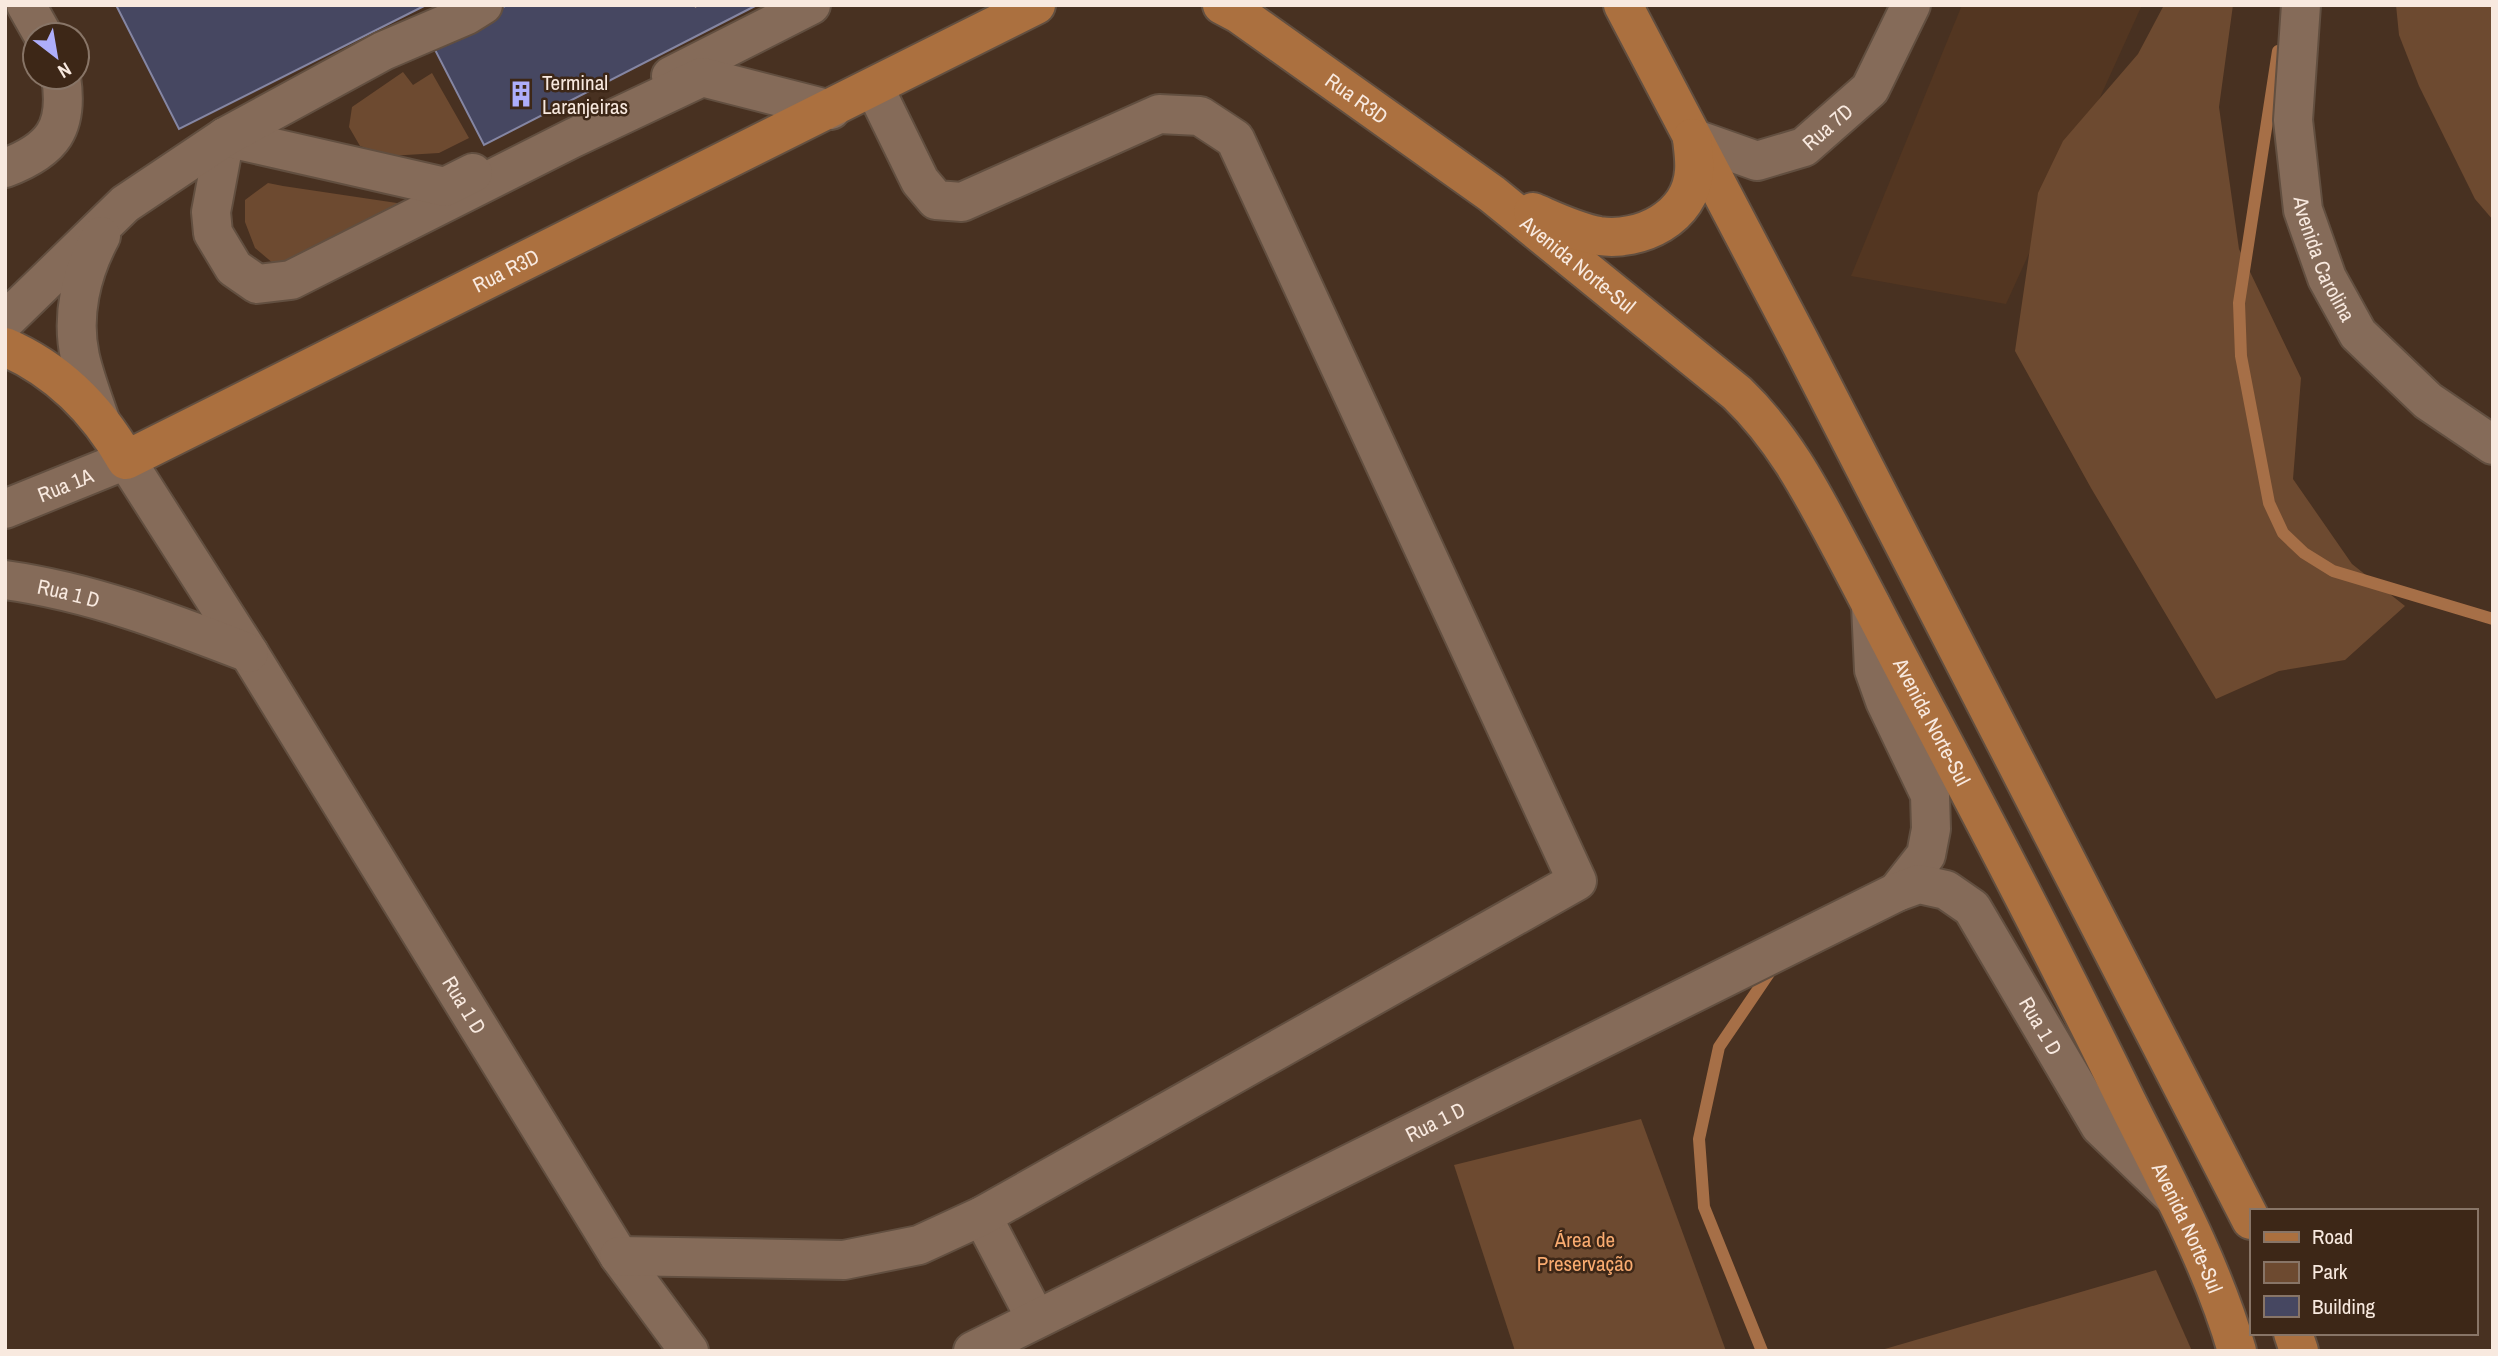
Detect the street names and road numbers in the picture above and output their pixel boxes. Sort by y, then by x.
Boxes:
street label: Rua R3D [1320,66,1394,130]
street label: Rua 7D [1796,96,1859,157]
street label: Avenida Carolina [2287,194,2363,327]
street label: Avenida Norte-Sul [1514,208,1642,320]
street label: Rua R3D [468,241,544,299]
street label: Rua 1A [33,460,98,509]
street label: Rua 1 D [35,571,103,614]
street label: Avenida Norte-Sul [1886,652,1978,790]
street label: Rua 1 D [436,970,494,1039]
street label: Rua 1 D [2013,991,2070,1060]
street label: Rua 1 D [1400,1094,1470,1148]
street label: Avenida Norte-Sul [2145,1156,2230,1297]

